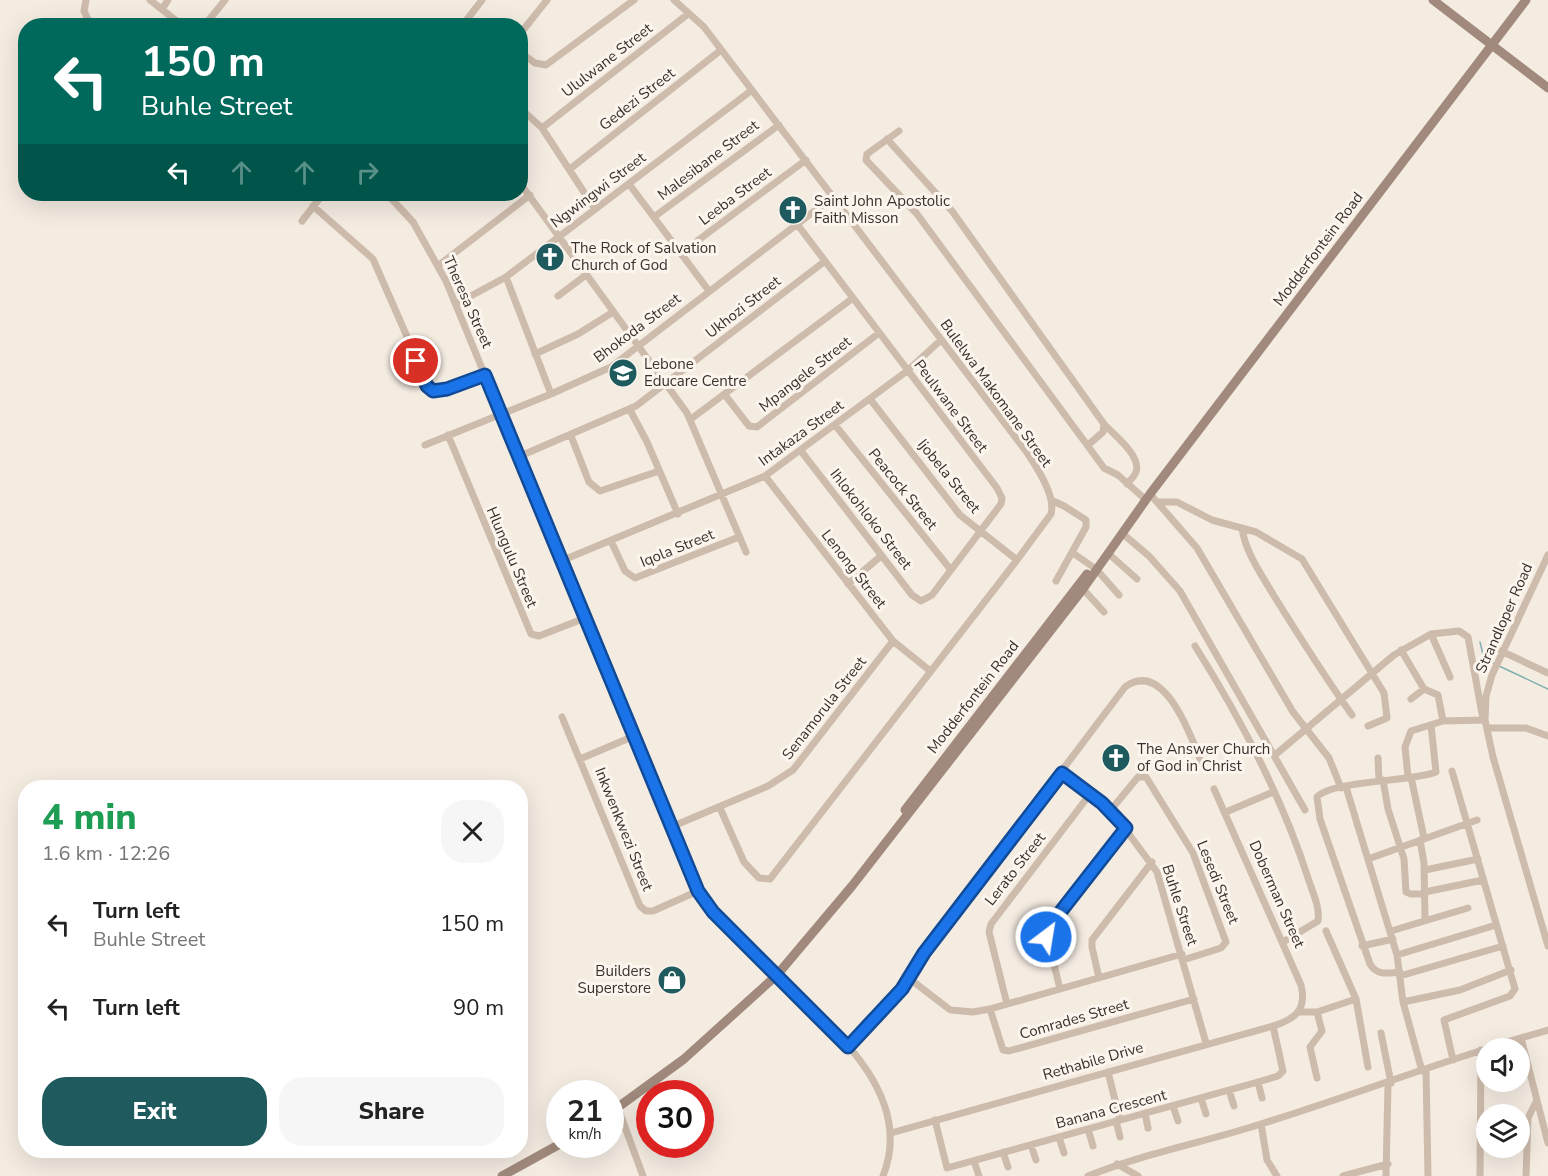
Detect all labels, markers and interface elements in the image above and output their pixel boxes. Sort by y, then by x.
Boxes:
street label: Ululwane Street [558,18,657,102]
text: 150 m [141,34,265,91]
icon: left [42,42,120,120]
street label: Gedezi Street [595,63,680,135]
text: Buhle Street [141,88,293,125]
street label: Malesibane Street [653,115,763,205]
street label: Ngwingwi Street [546,147,650,232]
icon: left [162,156,195,189]
icon: ahead [225,156,258,189]
icon: ahead [288,156,321,189]
icon: right [351,156,384,189]
street label: Leeba Street [695,162,776,230]
street label: Modderfontein Road [1268,188,1368,310]
place label: Saint John Apostolic Faith Misson [814,191,950,228]
church icon: Saint John Apostolic Faith Misson [777,194,809,226]
place label: The Rock of Salvation Church of God [571,238,717,275]
church icon: The Rock of Salvation Church of God [534,241,566,273]
street label: Theresa Street [439,253,498,352]
street label: Ukhozi Street [701,271,785,343]
street label: Bhokoda Street [589,288,685,367]
street label: Bulelwa Makomane Street [936,315,1057,471]
street label: Mpangele Street [755,331,856,416]
pin [390,335,441,386]
icon: arrive [399,344,432,377]
place label: Lebone Educare Centre [644,354,746,391]
street label: Peulwane Street [909,355,993,457]
school or university icon: Lebone Educare Centre [607,357,639,389]
street label: Intakaza Street [754,395,848,471]
street label: Ijobela Street [913,435,985,518]
street label: Peacock Street [864,444,943,535]
street label: Ihlokohloko Street [825,465,917,574]
street label: Hlungulu Street [482,504,543,611]
street label: Iqola Street [637,524,718,572]
street label: Lenong Street [817,525,892,613]
street label: Strandloper Road [1471,560,1537,676]
street label: Modderfontein Road [923,636,1023,758]
street label: Senamorula Street [777,652,871,764]
place label: The Answer Church of God in Christ [1137,739,1270,776]
church icon: The Answer Church of God in Christ [1100,742,1132,774]
street label: Inkwenkwezi Street [590,764,658,894]
text: 4 min [42,793,137,842]
button: close [441,800,504,863]
street label: Lerato Street [980,828,1050,910]
street label: Lesedi Street [1192,837,1244,927]
street label: Doberman Street [1244,837,1310,952]
text: 1.6 km · 12:26 [42,840,170,867]
street label: Buhle Street [1157,862,1203,949]
text: Turn left [93,896,180,926]
position arrow [1014,905,1078,969]
icon: left [42,908,75,941]
text: 150 m [440,909,504,939]
text: Buhle Street [93,926,205,953]
place label: Builders Superstore [577,961,651,998]
shop icon: Builders Superstore [656,964,688,996]
icon: left [42,992,75,1025]
text: Turn left [93,993,180,1023]
text: 90 m [453,993,504,1023]
street label: Comrades Street [1017,994,1132,1044]
street label: Rethabile Drive [1040,1037,1146,1085]
map controls [1476,1038,1530,1158]
button: sound [1476,1038,1530,1092]
button: Exit [42,1077,267,1146]
button: Share [279,1077,504,1146]
speed limit sign: 30 [636,1080,714,1158]
street label: Banana Crescent [1053,1084,1169,1133]
text: 21 [567,1091,603,1132]
button: layers [1476,1104,1530,1158]
text: km/h [568,1124,602,1144]

